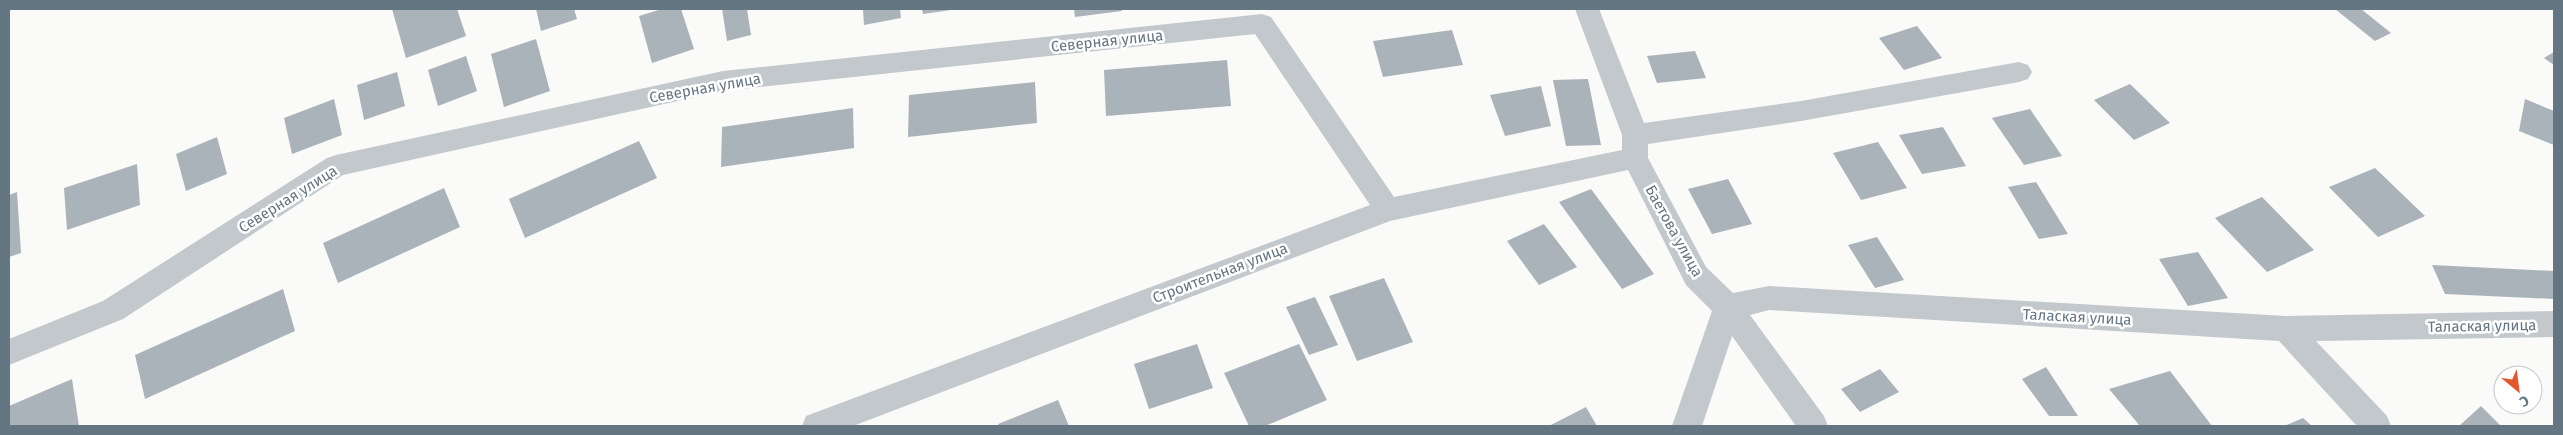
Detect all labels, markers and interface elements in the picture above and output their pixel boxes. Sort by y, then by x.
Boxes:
street label: Северная улица [1050,26,1164,56]
street label: Северная улица [648,69,762,107]
street label: Северная улица [235,161,341,237]
street label: Баетова улица [1641,182,1707,280]
street label: Строительная улица [1150,239,1290,307]
street label: Талаская улица [2022,305,2132,329]
street label: Талаская улица [2427,316,2537,336]
north arrow [2493,365,2543,415]
text: С [2516,392,2532,410]

